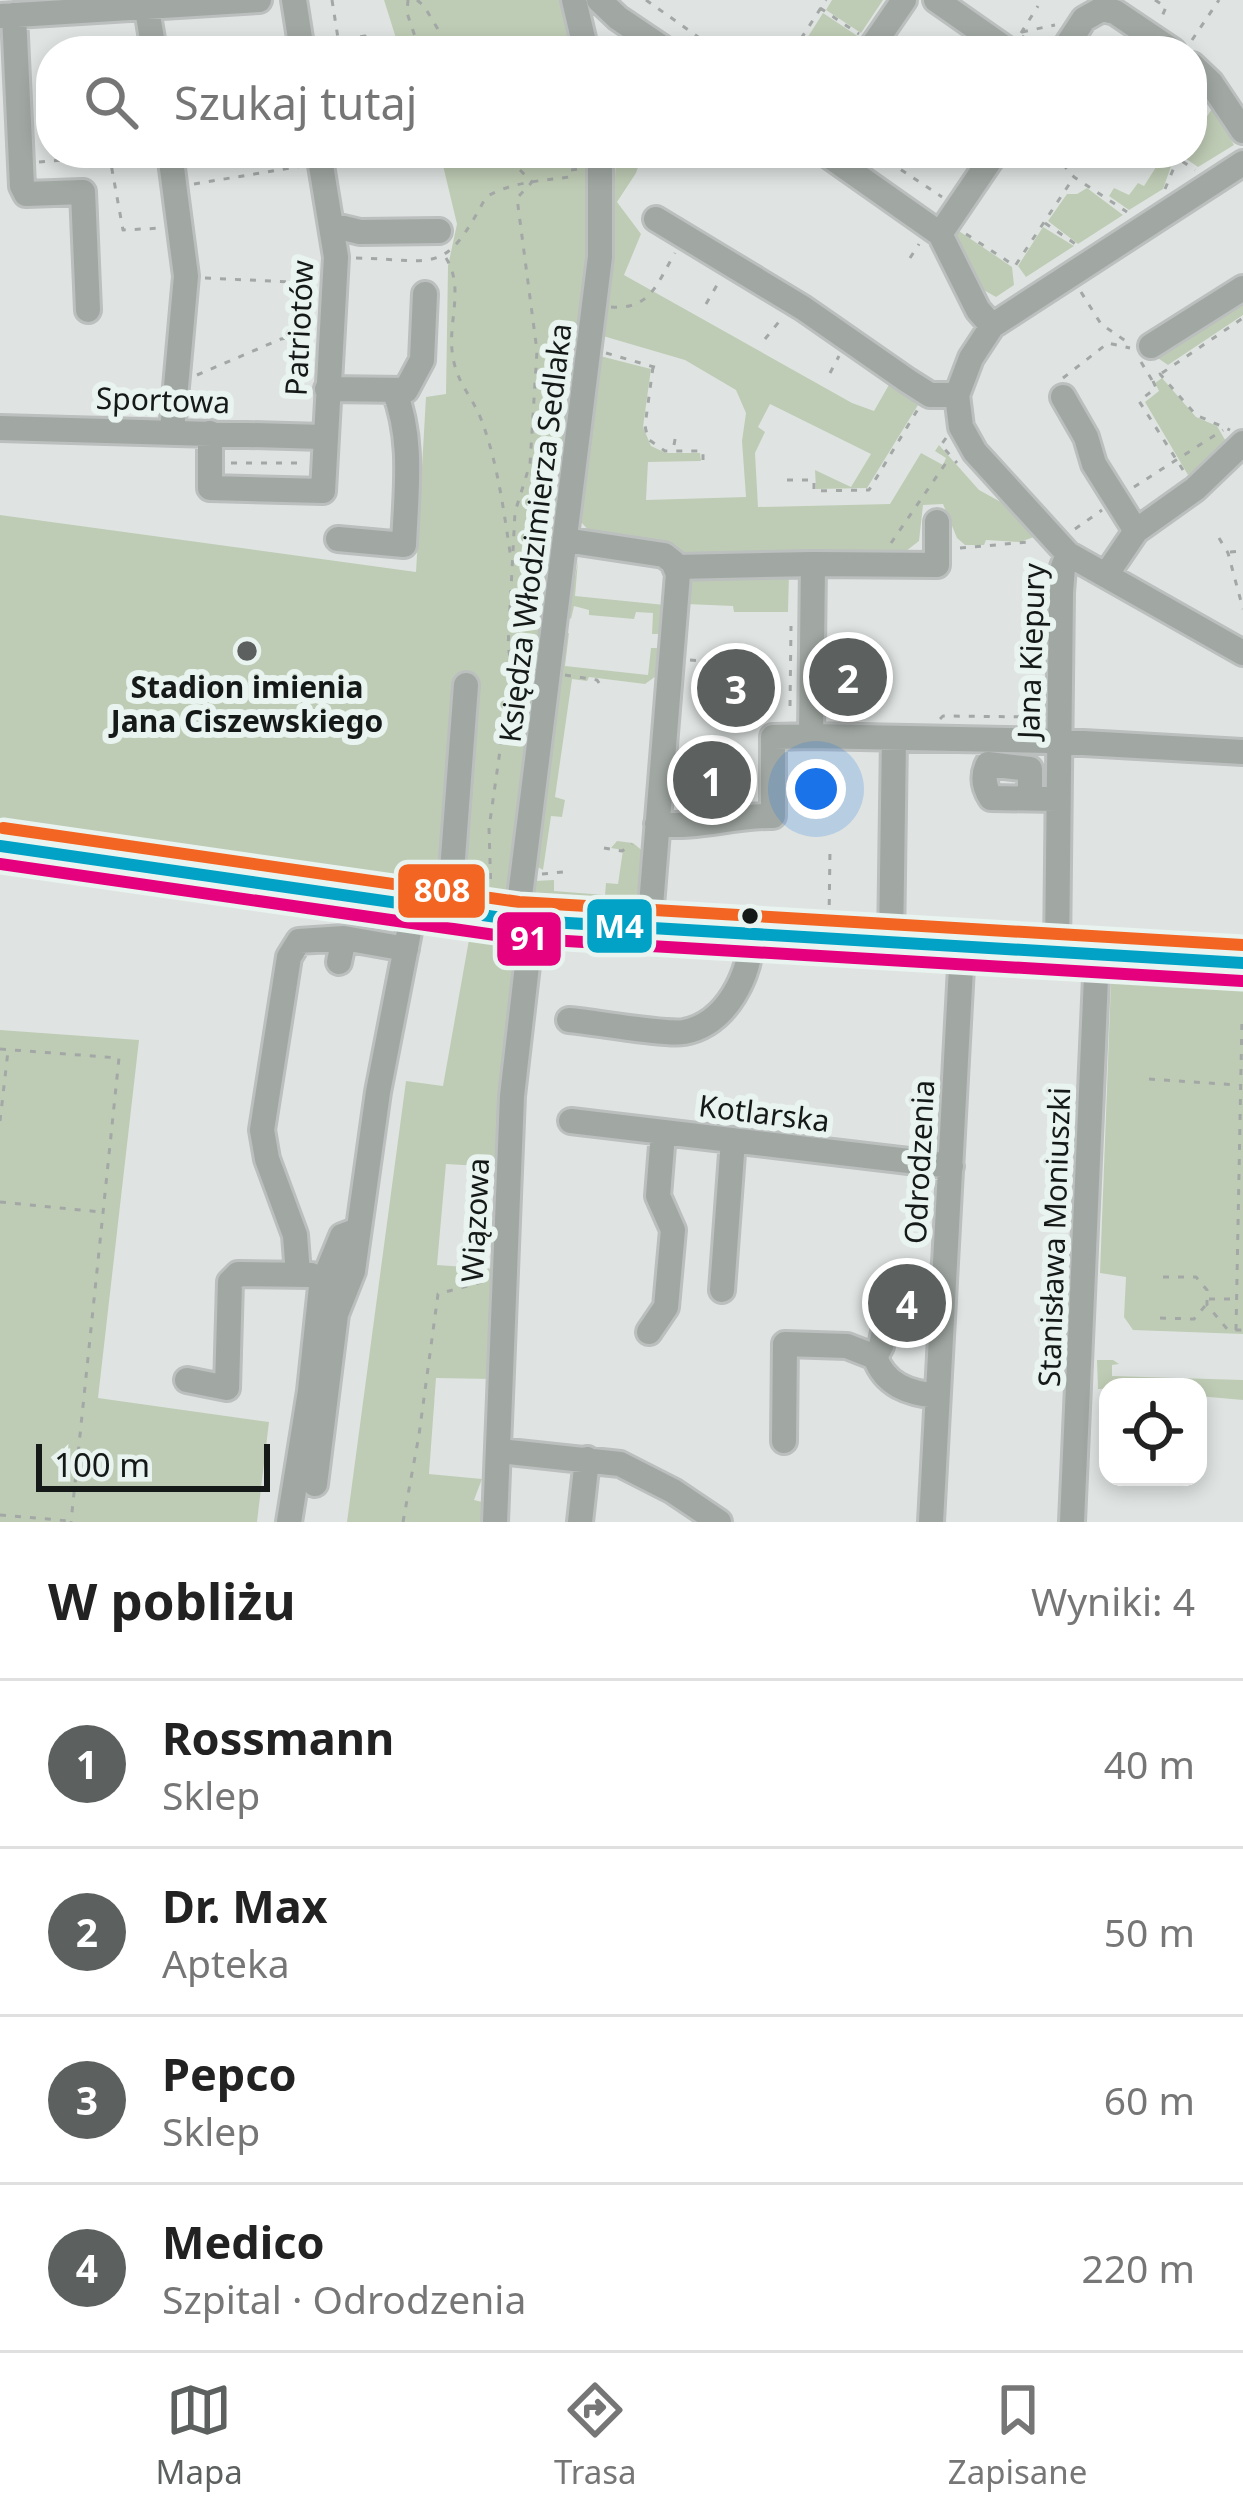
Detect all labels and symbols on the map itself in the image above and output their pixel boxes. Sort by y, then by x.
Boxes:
street label: Patriotów [274,259,323,397]
street label: Księdza Włodzimierza Sedlaka [488,321,581,745]
street label: Sportowa [95,377,231,422]
street label: Jana Kiepury [1007,562,1054,743]
pin: 2 [809,632,887,722]
marker: Stadion imienia Jana Ciszewskiego [234,638,260,664]
pin: 3 [697,643,775,733]
place label: Stadion imienia Jana Ciszewskiego [108,666,383,741]
pin: 1 [673,735,751,825]
your location [786,759,846,819]
line badge: 808 [396,862,487,920]
text: 808 [414,867,470,912]
line badge: M4 [585,897,654,955]
text: M4 [594,903,644,948]
unlabelled marker [739,905,761,927]
line badge: 91 [495,910,563,968]
text: 91 [510,915,548,960]
street label: Odrodzenia [894,1079,943,1245]
street label: Kotlarska [696,1084,832,1141]
street label: Stanisława Moniuszki [1028,1086,1079,1388]
street label: Wiązowa [451,1157,498,1283]
pin: 4 [868,1258,946,1348]
scale bar [36,1438,270,1491]

